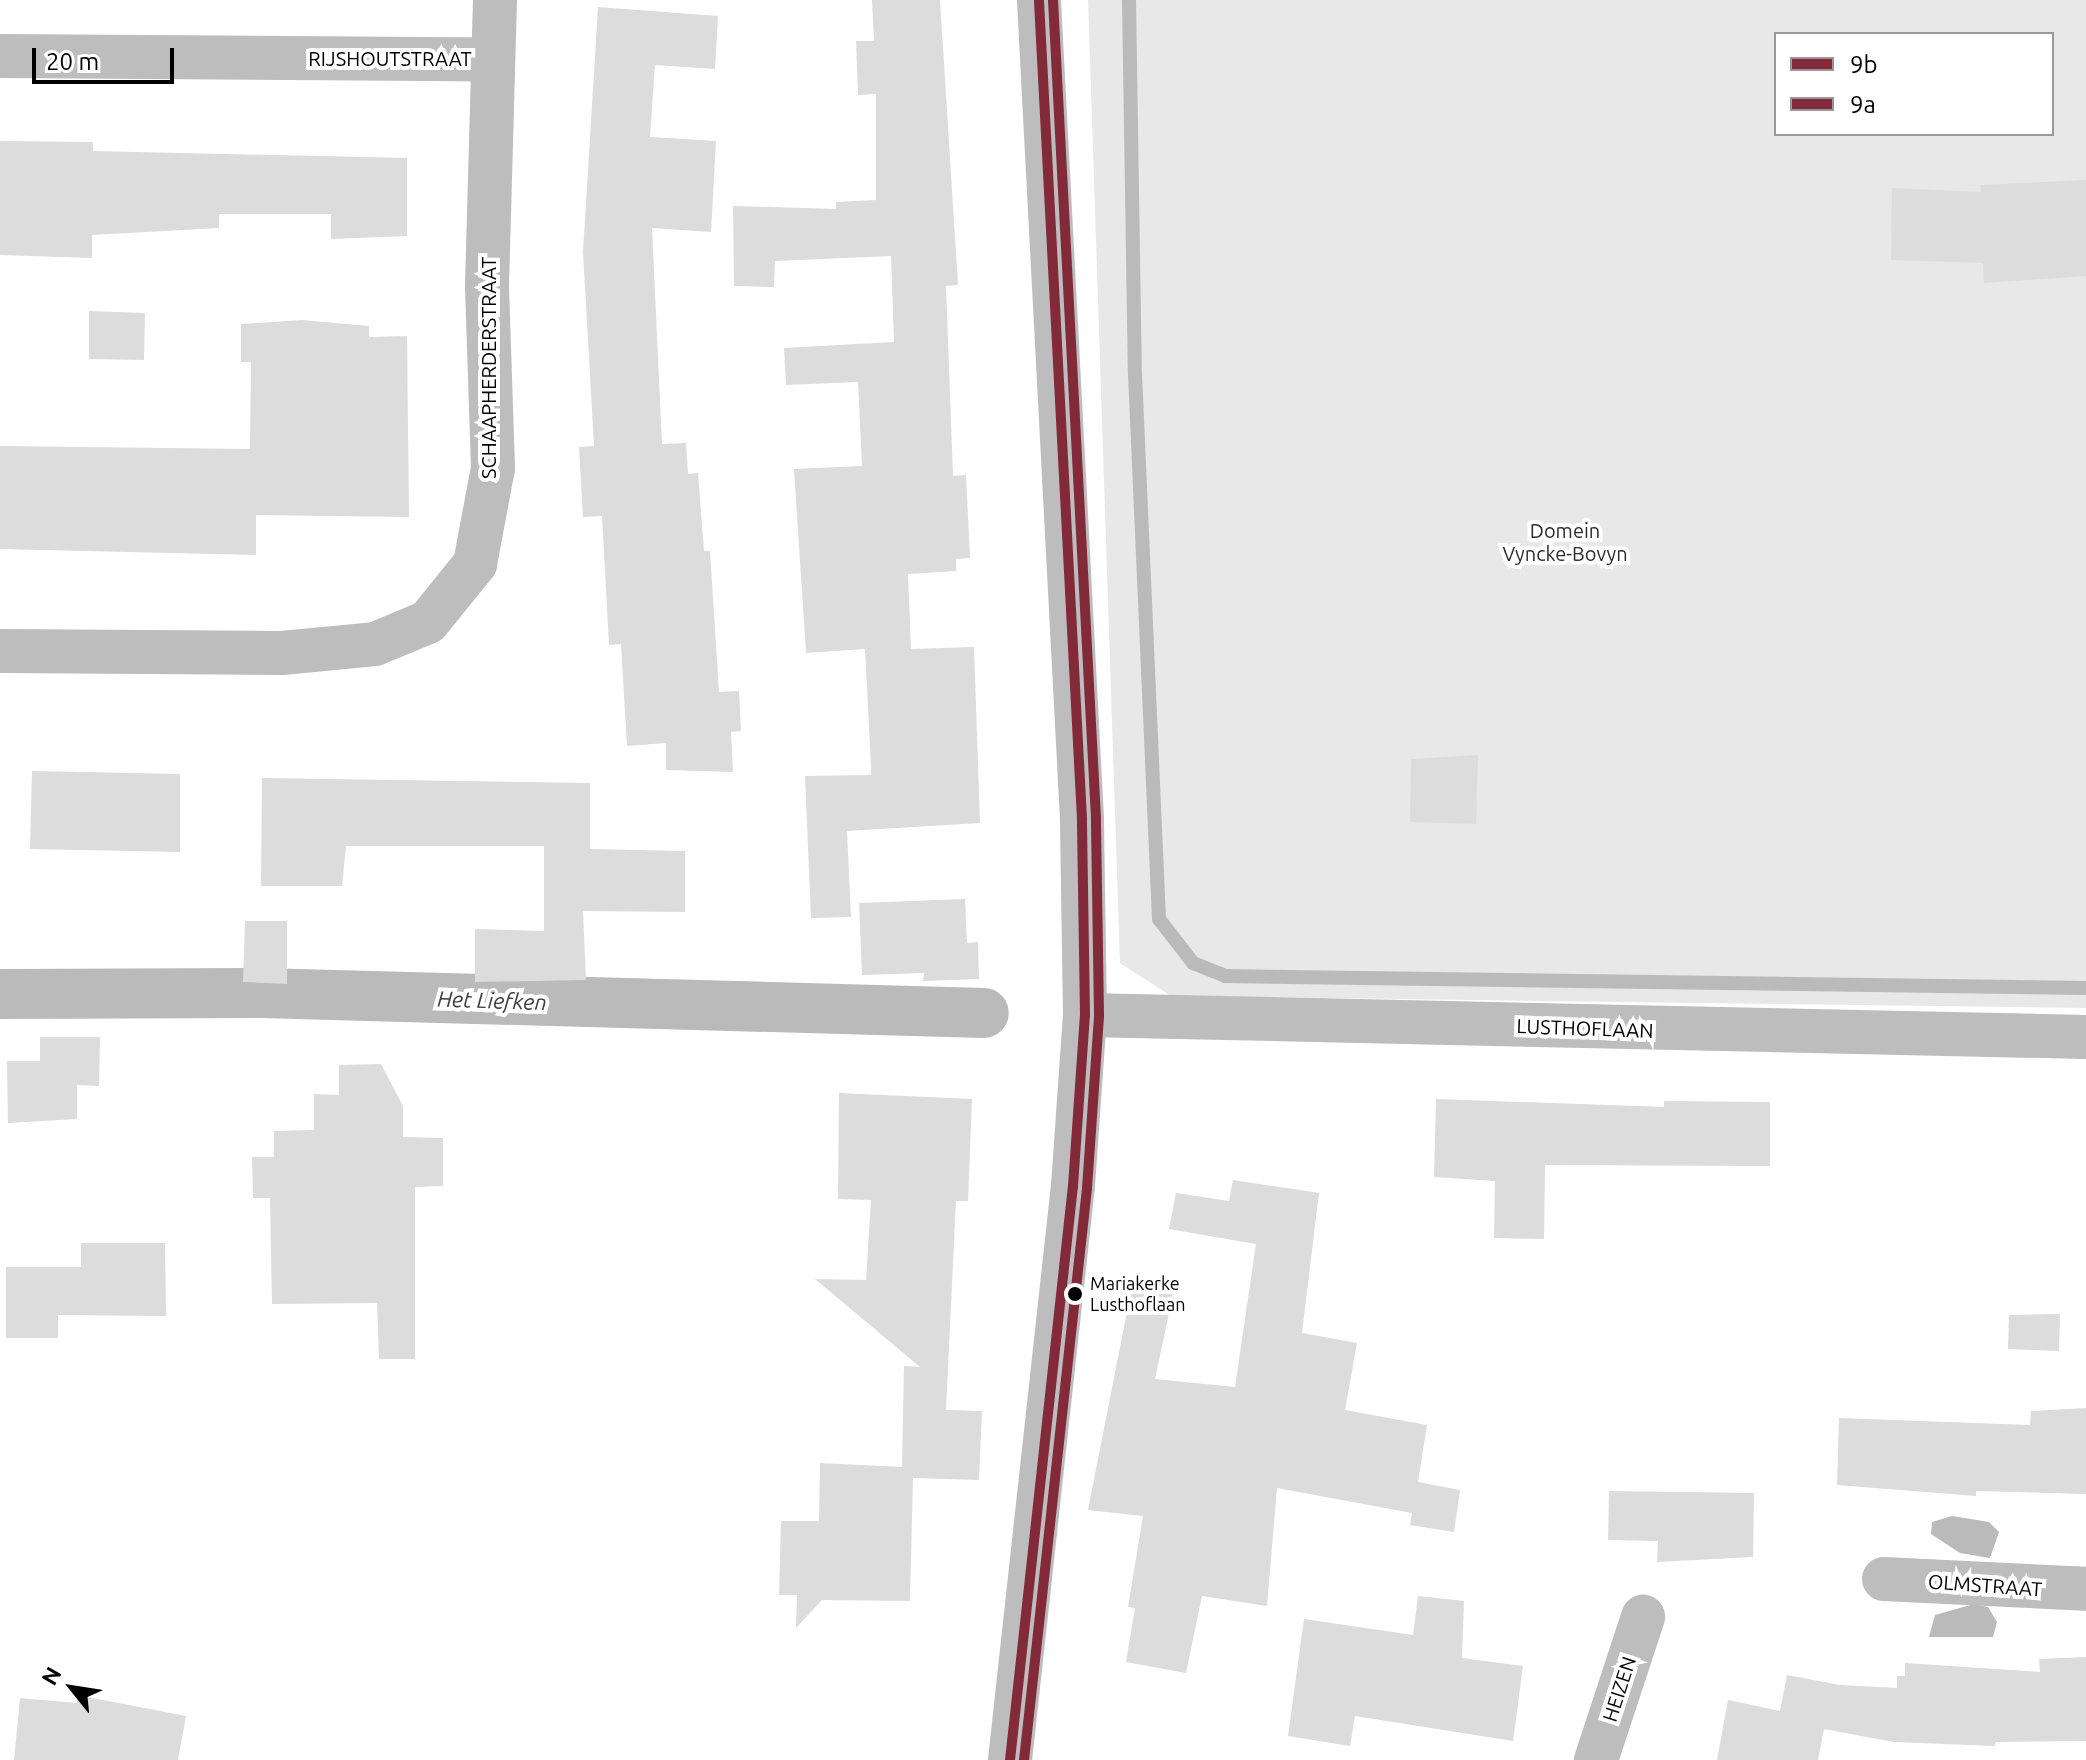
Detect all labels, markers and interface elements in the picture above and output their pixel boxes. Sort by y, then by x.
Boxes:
scale bar [36,32,178,82]
legend [1774,32,2054,136]
street label: RIJSHOUTSTRAAT [308,46,472,70]
text: 20 m [46,48,99,75]
text: 9b [1850,51,1878,78]
text: 9a [1850,91,1876,118]
street label: SCHAAPHERDERSTRAAT [476,257,500,479]
park label: Domein Vyncke-Bovyn [1502,518,1628,565]
water label: Het Liefken [437,985,547,1015]
street label: LUSTHOFLAAN [1516,1014,1654,1042]
place label: Mariakerke Lusthoflaan [1090,1273,1186,1316]
marker: Mariakerke Lusthoflaan [1067,1286,1083,1302]
street label: OLMSTRAAT [1927,1569,2043,1601]
north arrow [32,1648,112,1728]
street label: HEIZEN [1597,1653,1641,1725]
text: N [36,1662,66,1689]

